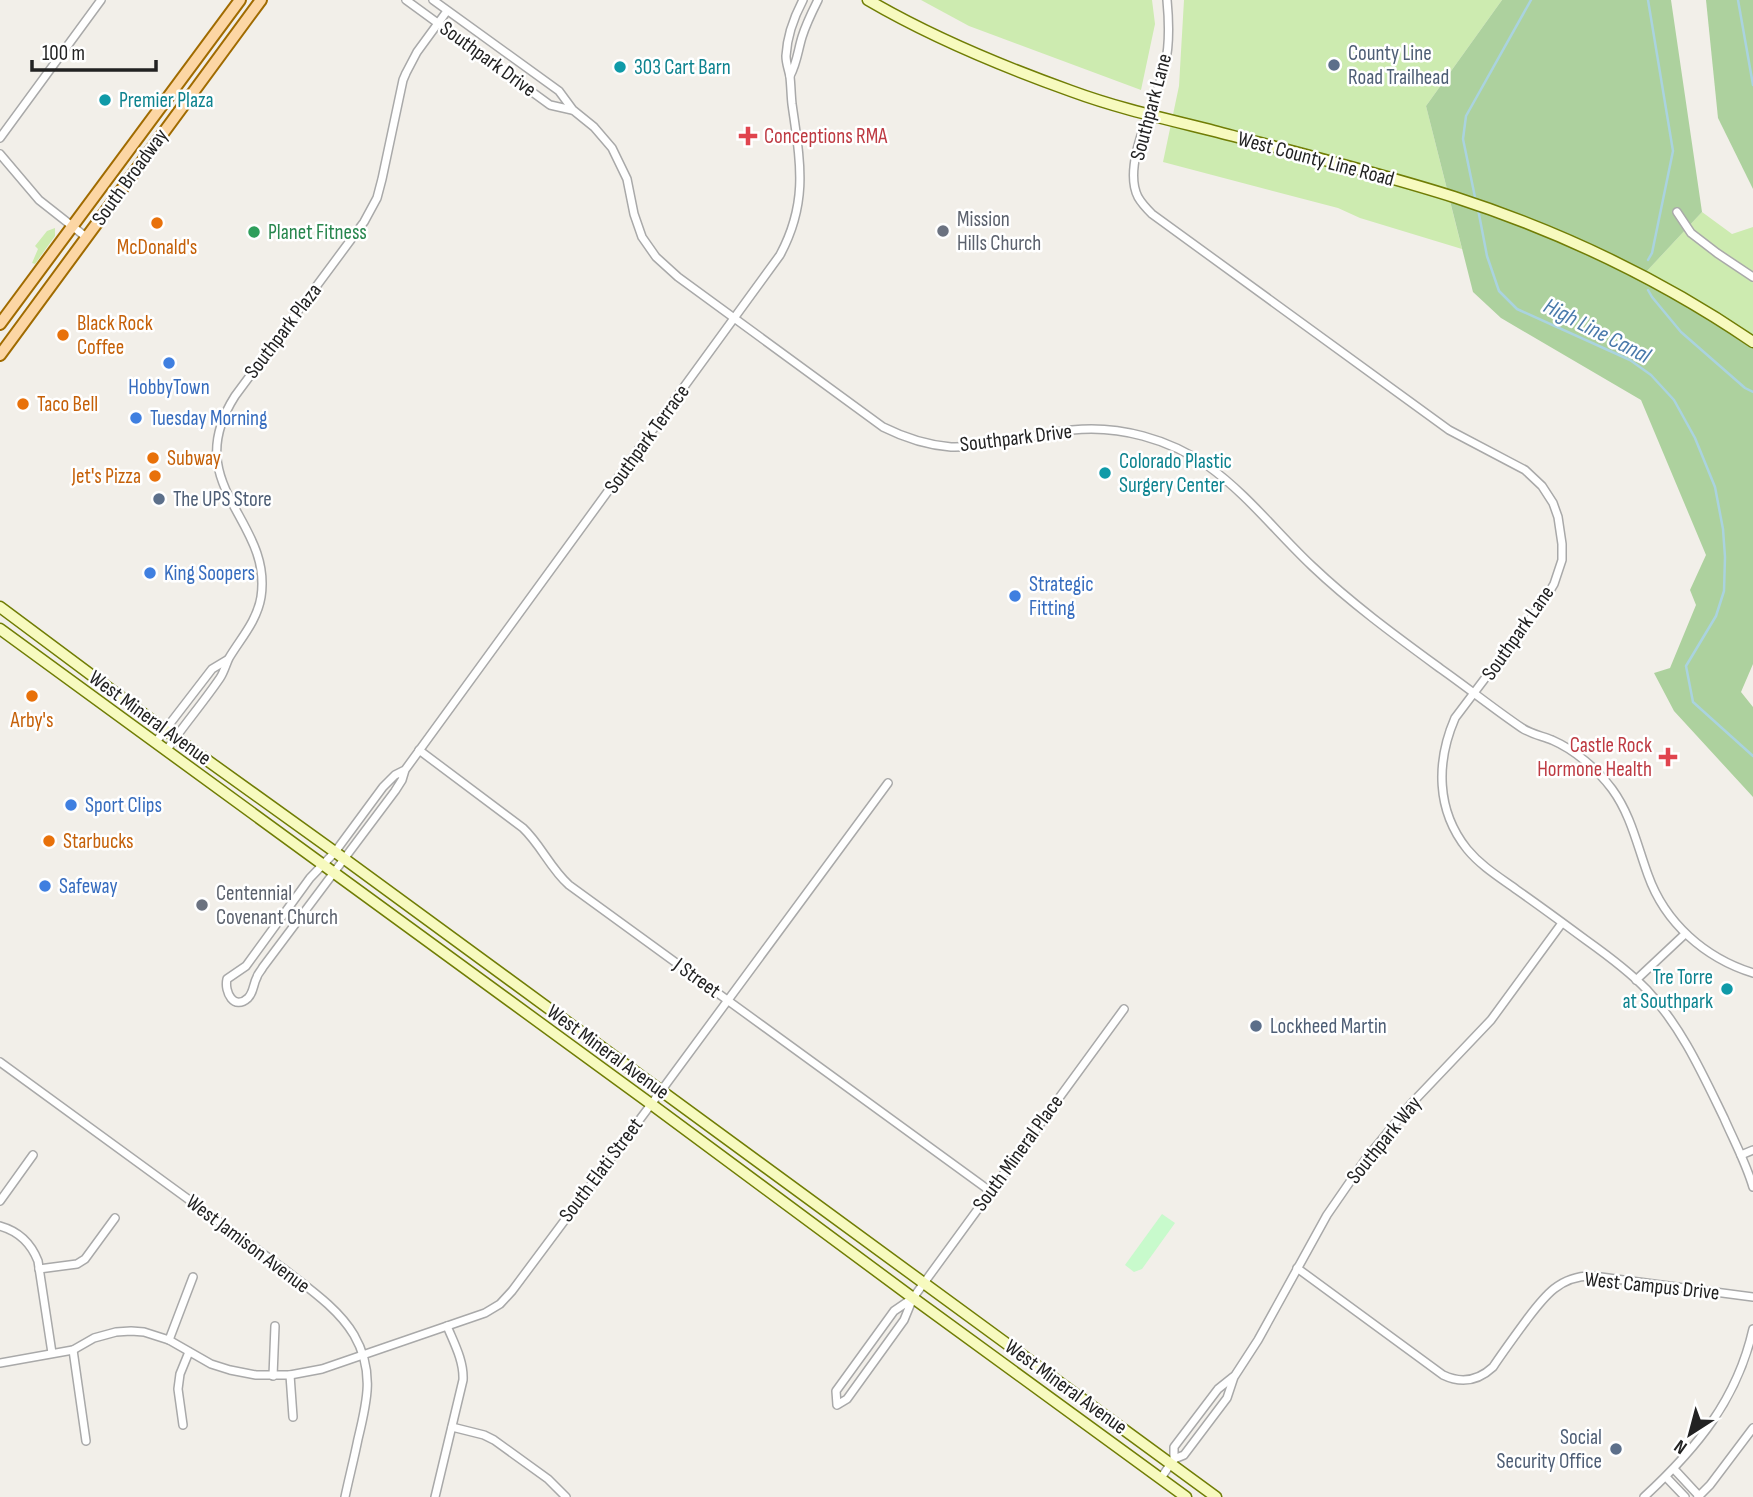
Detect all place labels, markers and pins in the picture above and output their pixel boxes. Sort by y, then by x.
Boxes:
place label: County Line Road Trailhead [1348,41,1449,90]
place label: 303 Cart Barn [634,55,731,80]
marker: County Line Road Trailhead [1326,57,1342,73]
marker: 303 Cart Barn [612,59,628,75]
place label: Premier Plaza [119,88,214,113]
marker: Premier Plaza [97,92,113,108]
place label: Conceptions RMA [764,124,888,149]
marker: Conceptions RMA [738,126,758,146]
place label: Mission Hills Church [957,207,1041,256]
marker: McDonald's [149,215,165,231]
place label: Planet Fitness [268,220,367,245]
marker: Mission Hills Church [935,223,951,239]
marker: Planet Fitness [246,224,262,240]
place label: McDonald's [117,235,197,260]
place label: Black Rock Coffee [77,311,153,360]
marker: Black Rock Coffee [55,327,71,343]
marker: HobbyTown [161,355,177,371]
place label: HobbyTown [128,375,210,400]
place label: Taco Bell [37,392,98,417]
marker: Taco Bell [15,396,31,412]
place label: Tuesday Morning [150,406,267,431]
marker: Tuesday Morning [128,410,144,426]
place label: Subway [167,446,221,471]
place label: Colorado Plastic Surgery Center [1119,449,1232,498]
marker: Subway [145,450,161,466]
place label: Jet's Pizza [71,464,141,489]
marker: Colorado Plastic Surgery Center [1097,465,1113,481]
marker: Jet's Pizza [147,468,163,484]
place label: The UPS Store [173,487,272,512]
marker: The UPS Store [151,491,167,507]
place label: King Soopers [164,561,255,586]
marker: King Soopers [142,565,158,581]
place label: Strategic Fitting [1029,572,1094,621]
marker: Strategic Fitting [1007,588,1023,604]
marker: Arby's [24,688,40,704]
place label: Arby's [10,708,53,733]
place label: Castle Rock Hormone Health [1537,733,1652,782]
marker: Castle Rock Hormone Health [1658,747,1678,767]
place label: Sport Clips [85,793,162,818]
marker: Sport Clips [63,797,79,813]
place label: Starbucks [63,829,134,854]
marker: Starbucks [41,833,57,849]
place label: Safeway [59,874,118,899]
marker: Safeway [37,878,53,894]
place label: Centennial Covenant Church [216,881,338,930]
marker: Centennial Covenant Church [194,897,210,913]
place label: Tre Torre at Southpark [1622,965,1713,1014]
marker: Tre Torre at Southpark [1719,981,1735,997]
place label: Lockheed Martin [1270,1014,1387,1039]
marker: Lockheed Martin [1248,1018,1264,1034]
place label: Social Security Office [1497,1425,1602,1474]
marker: Social Security Office [1608,1441,1624,1457]

